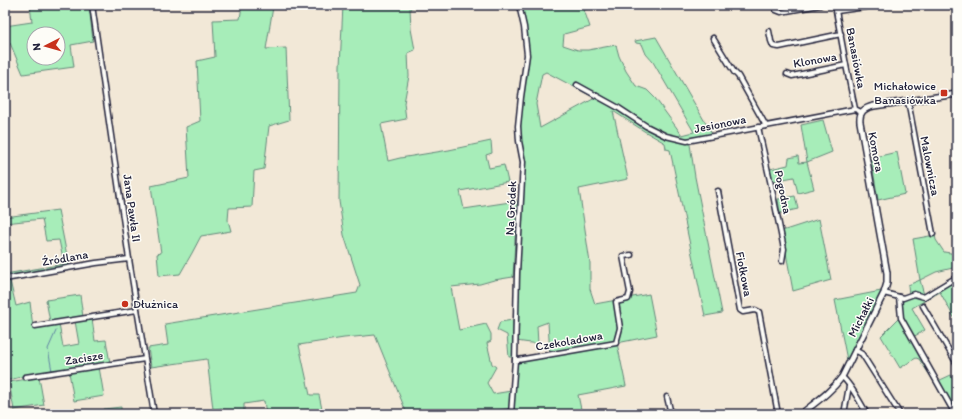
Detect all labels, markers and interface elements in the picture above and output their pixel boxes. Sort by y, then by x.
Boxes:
north arrow [26,26,66,66]
street label: Banasiówka [843,26,869,90]
text: N [30,43,43,51]
street label: Klonowa [792,49,839,71]
place label: Michałowice Banasiówka [874,79,937,107]
marker: Michałowice Banasiówka [939,88,949,98]
street label: Jesionowa [693,112,747,136]
street label: Komora [865,131,887,174]
street label: Malownicza [917,135,943,198]
street label: Pogodna [772,169,795,216]
street label: Jana Pawła II [120,173,144,243]
street label: Na Gródek [503,180,519,236]
street label: Źródlana [41,247,89,269]
street label: Fiołkowa [733,250,755,298]
street label: Michałki [845,295,877,339]
place label: Dłużnica [133,297,179,311]
marker: Dłużnica [120,299,130,309]
street label: Czekoladowa [534,328,604,354]
street label: Zacisze [64,348,104,368]

